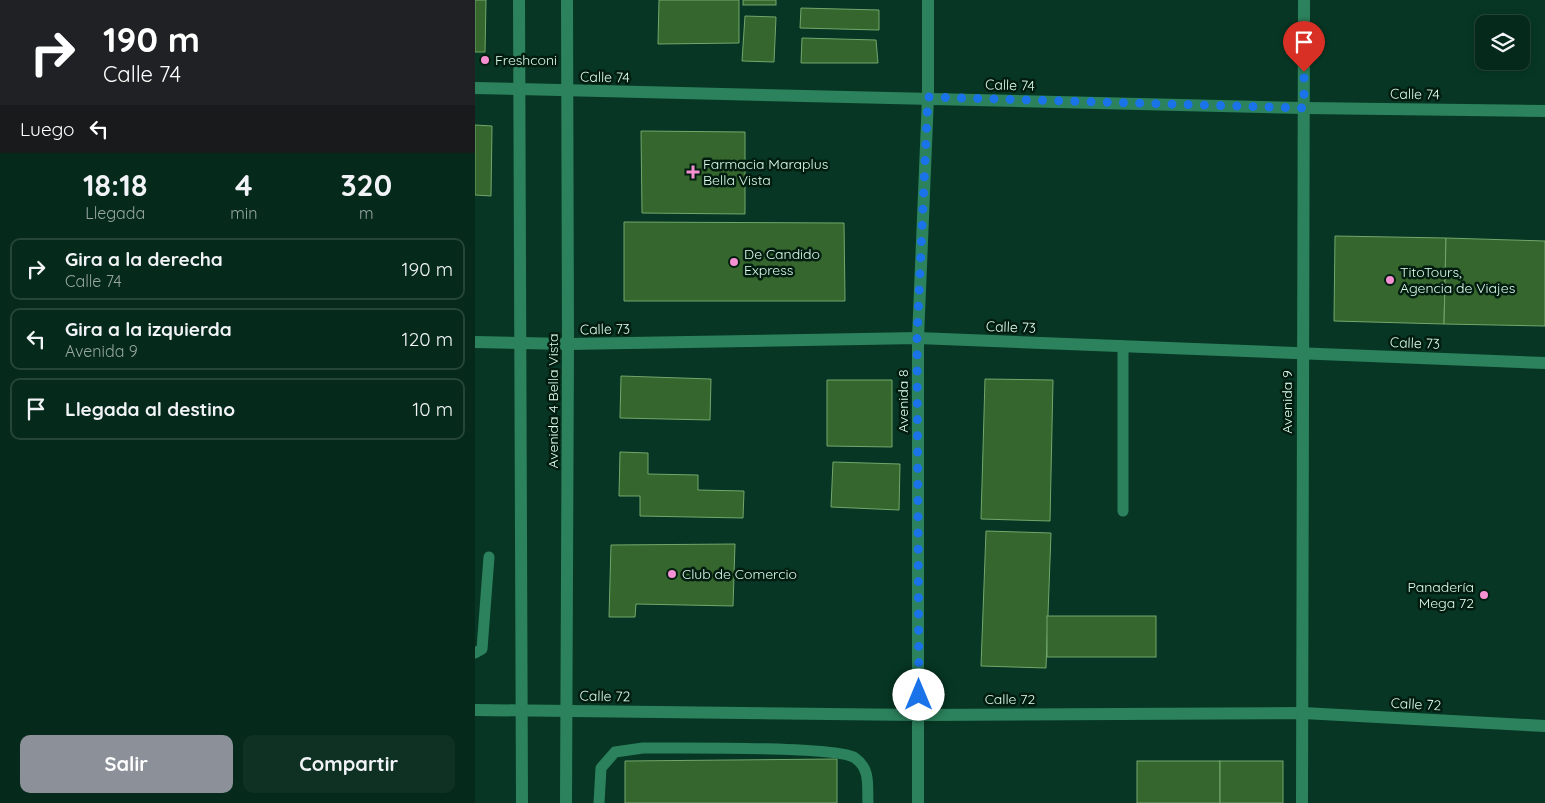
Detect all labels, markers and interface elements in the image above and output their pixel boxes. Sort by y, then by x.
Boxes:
map controls [1475,15,1530,70]
button: layers [1475,15,1530,70]
text: 190 m [103,17,200,61]
icon: right [20,20,85,85]
pin [1283,21,1325,72]
icon: arrive [1290,28,1318,56]
place label: Freshconi [495,51,557,69]
marker: Freshconi [479,54,491,66]
text: Calle 74 [103,60,181,88]
street label: Calle 74 [580,68,630,86]
street label: Calle 74 [985,75,1035,95]
street label: Calle 74 [1390,85,1440,103]
icon: left [85,115,113,143]
text: Luego [20,117,75,141]
place label: Farmacia Maraplus Bella Vista [703,155,828,189]
text: 18:18 [83,166,147,204]
text: 4 [235,166,253,204]
text: 320 [340,166,392,204]
marker: Farmacia Maraplus Bella Vista [687,166,699,178]
text: Llegada [85,203,145,223]
text: min [230,203,258,223]
text: m [359,203,374,223]
place label: De Candido Express [744,245,820,279]
text: Gira a la derecha [65,247,223,271]
icon: right [22,255,50,283]
marker: De Candido Express [728,256,740,268]
text: 190 m [402,257,453,281]
place label: TitoTours, Agencia de Viajes [1400,263,1515,297]
text: Calle 74 [65,271,122,291]
marker: TitoTours, Agencia de Viajes [1384,274,1396,286]
text: Gira a la izquierda [65,317,232,341]
street label: Calle 73 [986,317,1036,337]
street label: Calle 73 [580,320,630,338]
icon: left [22,325,50,353]
text: 120 m [402,327,453,351]
street label: Calle 73 [1390,333,1440,353]
street label: Avenida 4 Bella Vista [544,334,562,468]
text: Avenida 9 [65,341,138,361]
street label: Avenida 8 [894,369,912,433]
street label: Avenida 9 [1278,370,1296,434]
icon: arrive [22,395,50,423]
text: Llegada al destino [65,397,235,421]
text: 10 m [412,397,453,421]
place label: Club de Comercio [682,565,797,583]
marker: Club de Comercio [666,568,678,580]
place label: Panadería Mega 72 [1407,578,1474,612]
marker: Panadería Mega 72 [1478,589,1490,601]
position arrow [892,668,944,720]
street label: Calle 72 [580,687,631,705]
street label: Calle 72 [985,690,1036,708]
street label: Calle 72 [1390,694,1442,714]
button: Salir [20,735,233,793]
button: Compartir [243,735,455,793]

